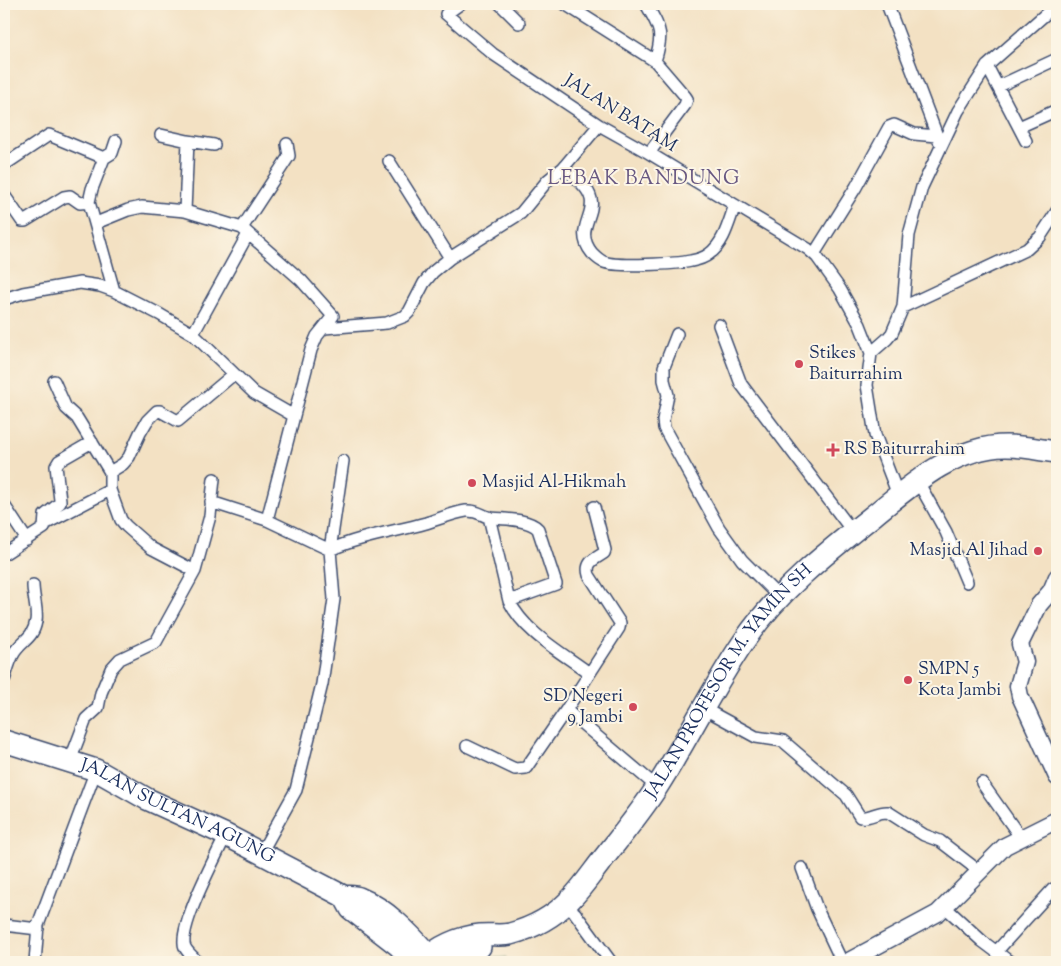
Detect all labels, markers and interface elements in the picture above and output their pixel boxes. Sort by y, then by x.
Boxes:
street label: JALAN BATAM [557,68,682,160]
district label: LEBAK BANDUNG [548,165,740,194]
place label: Stikes Baiturrahim [809,341,903,388]
marker: Stikes Baiturrahim [793,358,805,370]
place label: RS Baiturrahim [844,437,965,463]
marker: RS Baiturrahim [826,443,840,457]
place label: Masjid Al-Hikmah [482,470,627,496]
marker: Masjid Al-Hikmah [466,477,478,489]
place label: Masjid Al Jihad [909,538,1028,564]
marker: Masjid Al Jihad [1032,545,1044,557]
street label: JALAN PROFESOR M. YAMIN SH [639,558,819,805]
place label: SMPN 5 Kota Jambi [918,657,1001,704]
marker: SMPN 5 Kota Jambi [902,674,914,686]
place label: SD Negeri 9 Jambi [543,684,623,731]
marker: SD Negeri 9 Jambi [627,701,639,713]
street label: JALAN SULTAN AGUNG [76,753,279,871]

